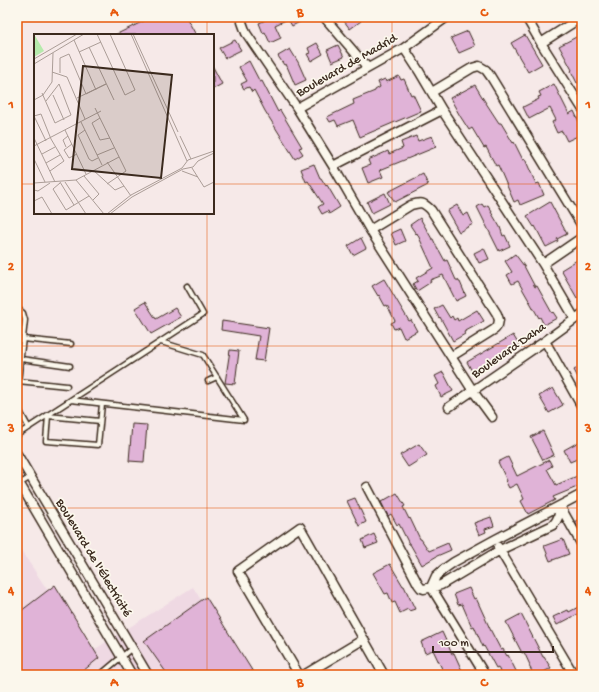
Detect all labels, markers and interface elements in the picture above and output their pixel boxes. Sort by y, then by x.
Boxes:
text: A [109,6,119,21]
text: B [296,6,305,21]
text: C [479,6,489,21]
street label: Boulevard de Madrid [293,30,401,101]
inset map [34,34,214,214]
text: 1 [7,98,14,113]
text: 1 [584,98,591,113]
text: 2 [8,260,15,275]
text: 2 [585,260,592,275]
street label: Boulevard Daha [468,319,550,383]
text: 3 [7,422,15,437]
text: 3 [584,422,592,437]
street label: Boulevard de l'Électricité [51,495,135,620]
text: 4 [7,584,15,599]
text: 4 [584,584,592,599]
scale bar [433,628,553,654]
text: 100 m [438,637,469,651]
text: A [109,676,119,691]
text: B [296,676,305,691]
text: C [479,676,489,691]

